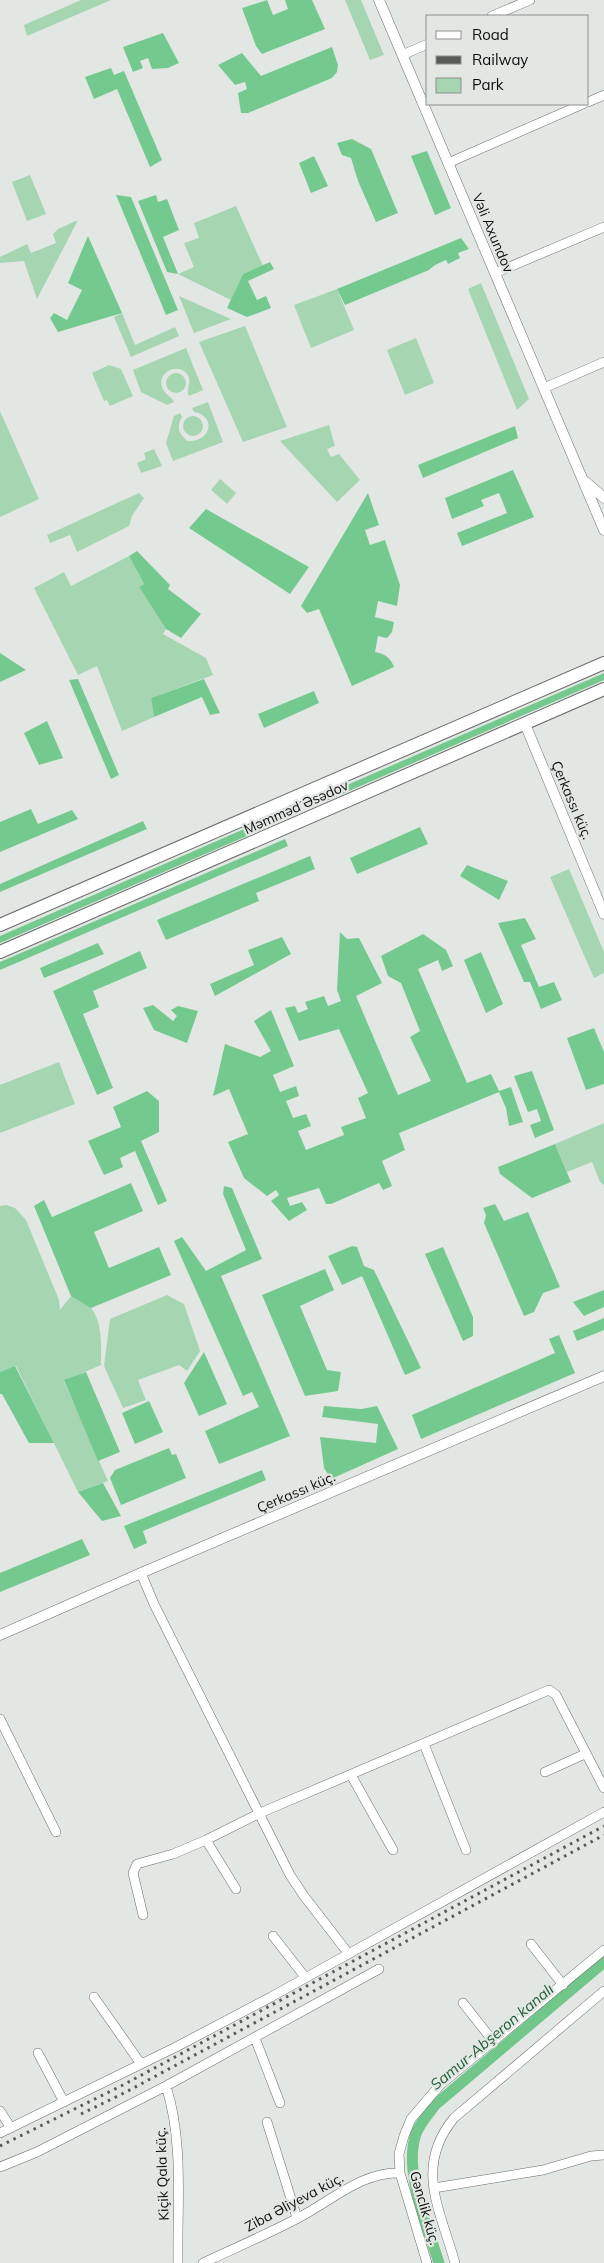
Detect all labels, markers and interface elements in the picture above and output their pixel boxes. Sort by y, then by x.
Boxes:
legend [426,15,589,105]
text: Road [472,25,509,44]
text: Railway [472,50,528,69]
text: Park [472,75,504,94]
street label: Vəli Axundov [468,191,518,276]
street label: Çerkassı küç. [547,758,597,842]
street label: Məmməd Əsədov [241,776,352,838]
street label: Çerkassı küç. [254,1467,338,1517]
water label: Samur-Abşeron kanalı [426,1979,557,2094]
street label: Kiçik Qala küç. [151,2127,173,2221]
street label: Ziba Əliyeva küç. [242,2168,346,2236]
street label: Gənclik küç. [406,2169,444,2247]

